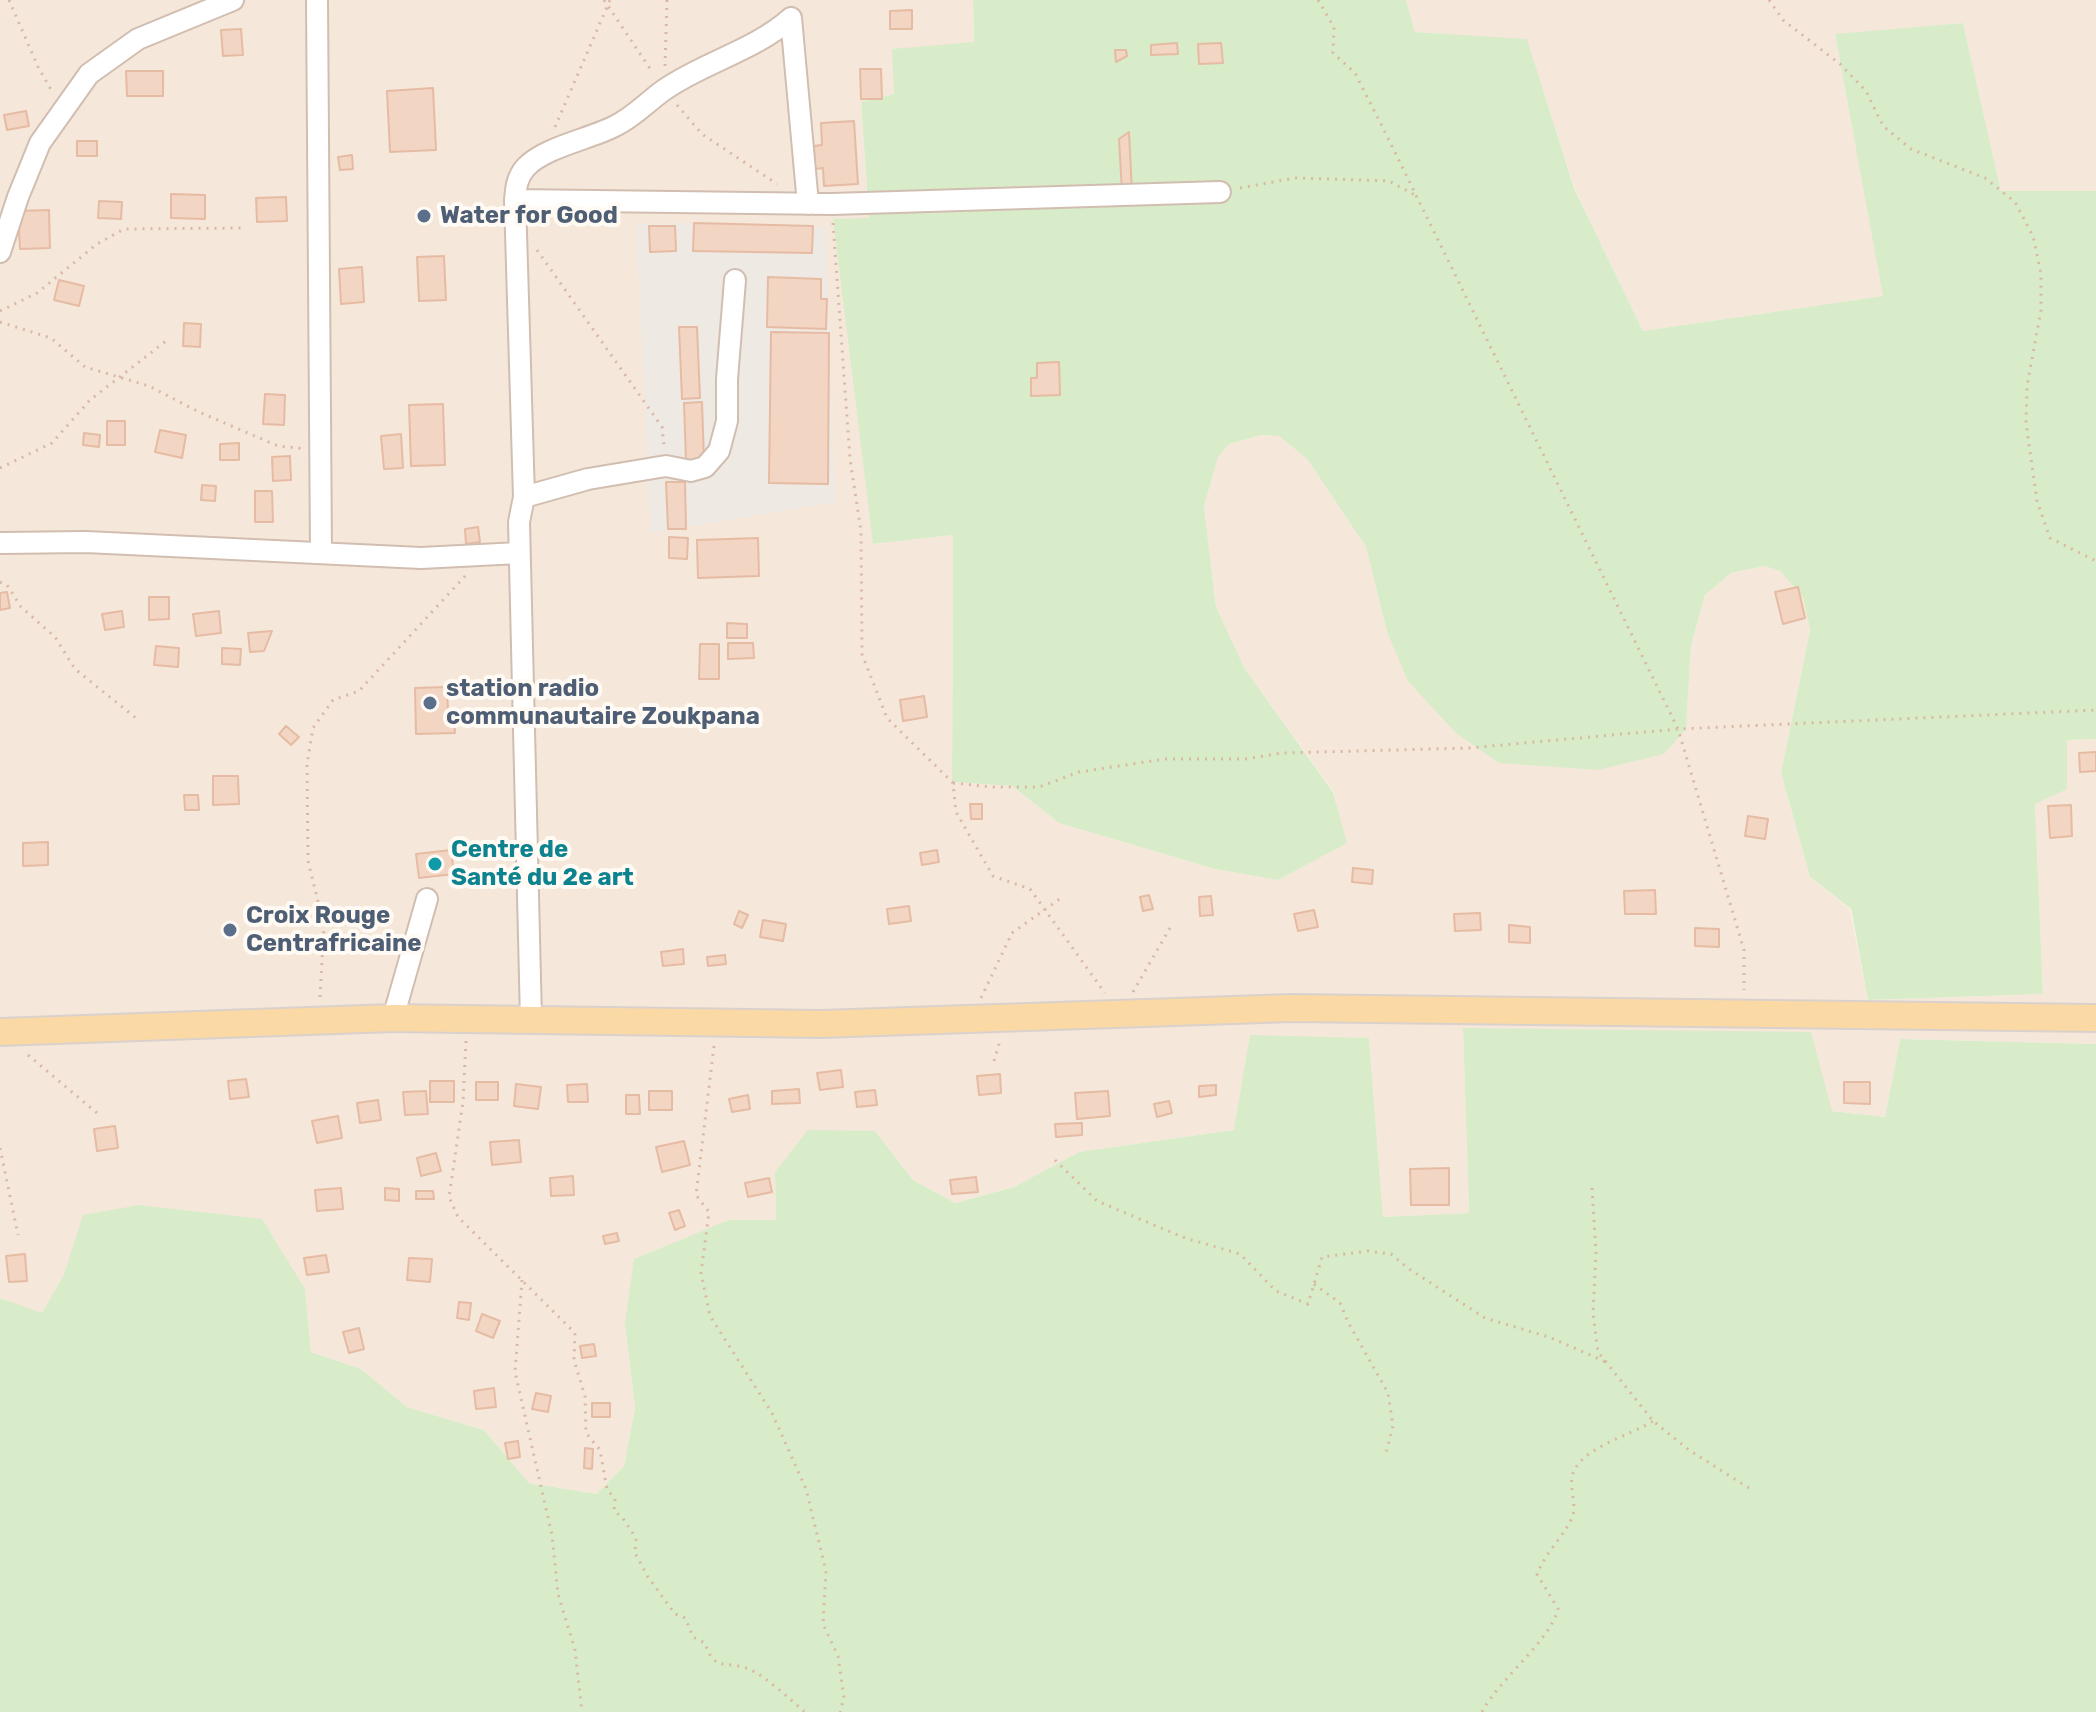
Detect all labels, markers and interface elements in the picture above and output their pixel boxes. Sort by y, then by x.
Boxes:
place label: Water for Good [440,202,618,230]
marker: Water for Good [415,207,433,225]
place label: station radio communautaire Zoukpana [446,675,760,731]
marker: station radio communautaire Zoukpana [421,694,439,712]
place label: Centre de Santé du 2e art [451,836,634,892]
marker: Centre de Santé du 2e art [426,855,444,873]
place label: Croix Rouge Centrafricaine [246,902,422,958]
marker: Croix Rouge Centrafricaine [221,921,239,939]

